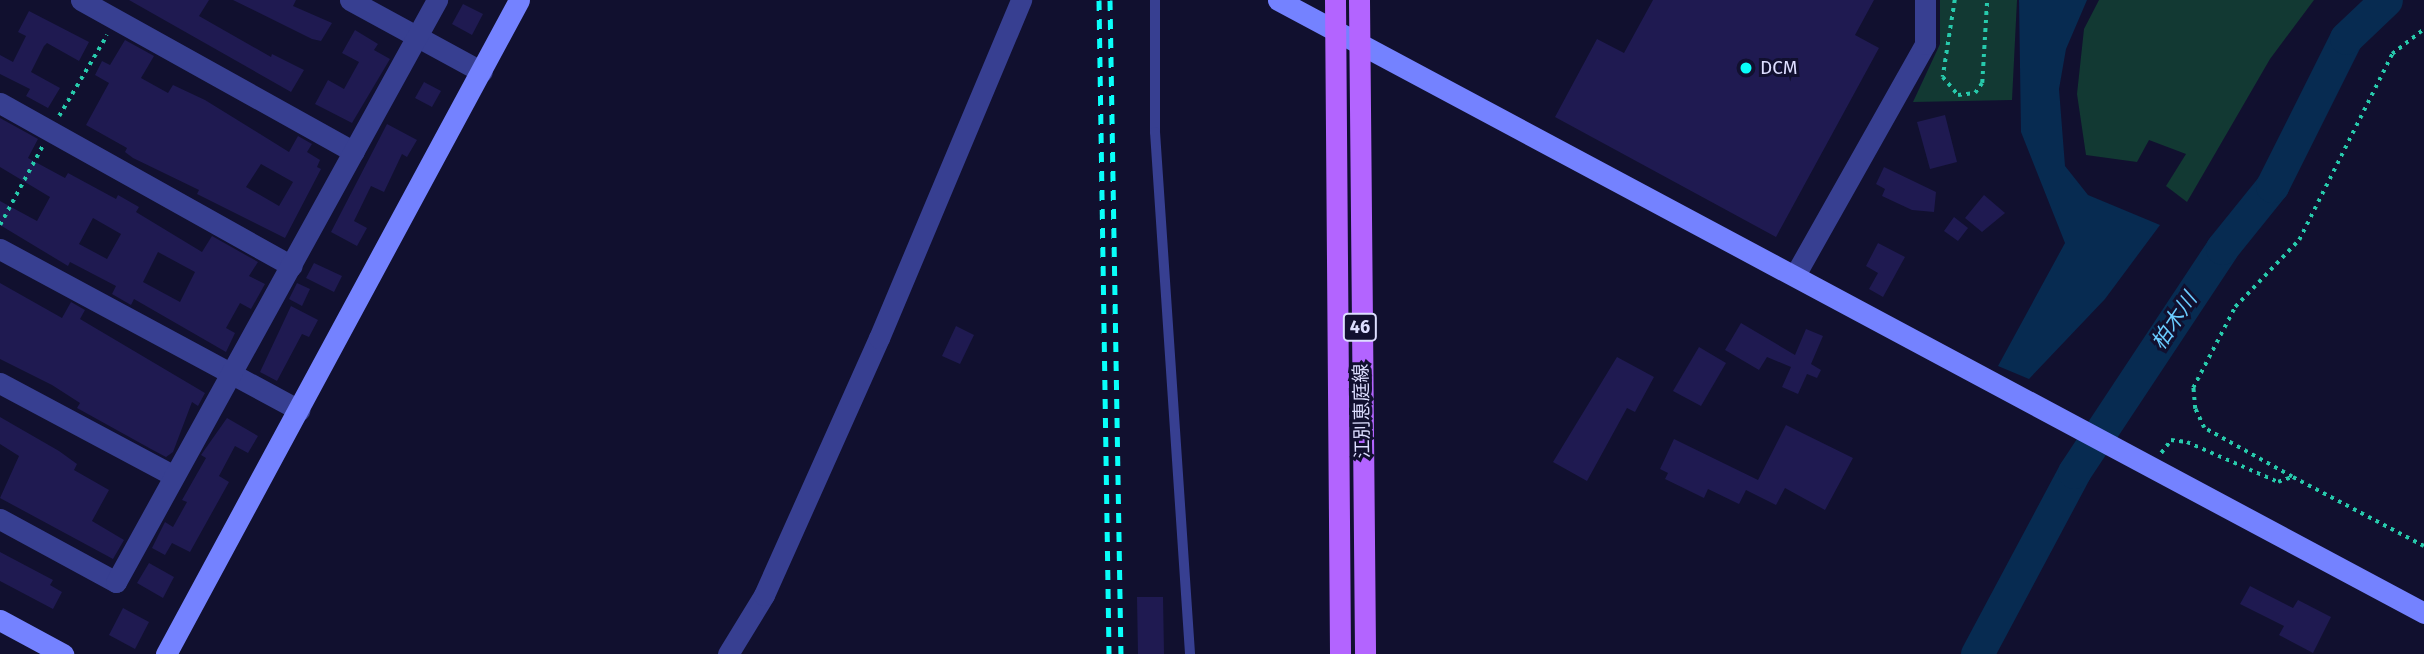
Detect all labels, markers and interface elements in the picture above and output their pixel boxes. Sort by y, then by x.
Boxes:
place label: DCM [1760,57,1798,79]
marker: DCM [1738,60,1754,76]
water label: 柏木川 [2146,288,2202,354]
road number: 46 [1342,312,1378,342]
street label: 江別恵庭線 [1350,363,1374,459]

